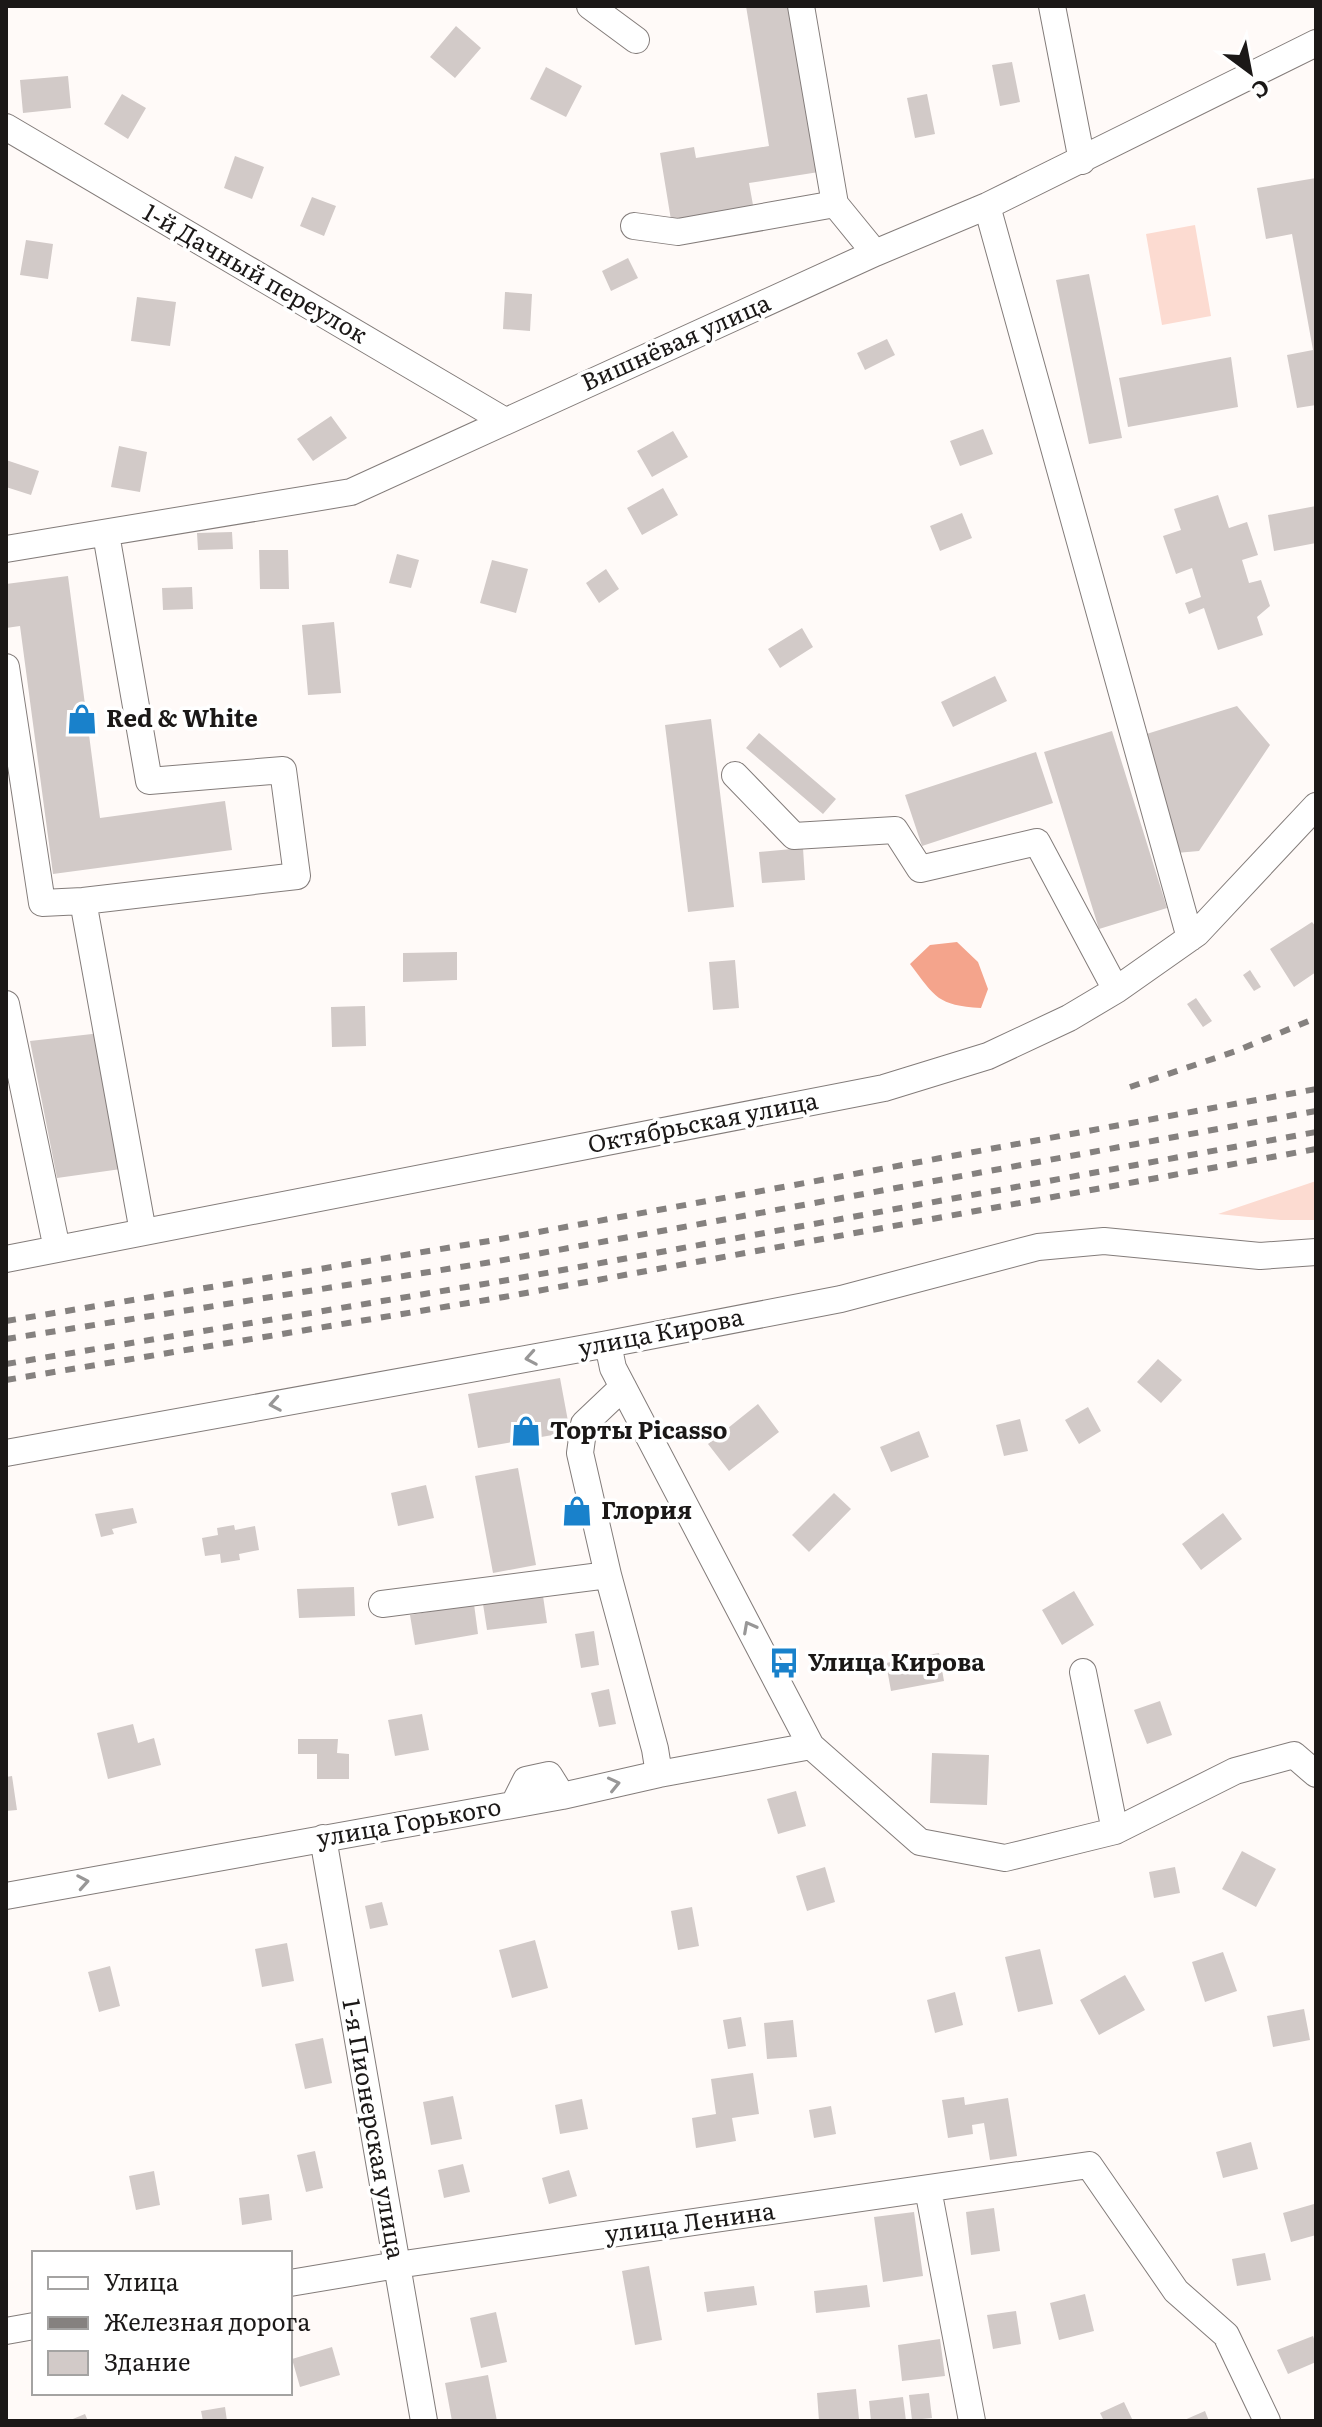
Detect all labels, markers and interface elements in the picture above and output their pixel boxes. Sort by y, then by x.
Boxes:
north arrow [1210,32,1290,112]
text: С [1246,72,1277,108]
street label: 1-й Дачный переулок [138,193,375,350]
street label: Вишнёвая улица [575,283,775,398]
place label: Red & White [106,699,258,734]
shop icon: Red & White [65,702,99,736]
street label: Октябрьская улица [584,1081,821,1160]
street label: улица Кирова [575,1297,746,1364]
one-way arrow [525,1349,538,1366]
one-way arrow [269,1395,282,1412]
place label: Торты Picasso [550,1411,728,1446]
shop icon: Торты Picasso [509,1414,543,1448]
place label: Глория [601,1491,692,1526]
shop icon: Глория [560,1494,594,1528]
one-way arrow [744,1620,759,1635]
place label: Улица Кирова [808,1643,985,1678]
bus stop icon: Улица Кирова [767,1646,801,1680]
one-way arrow [606,1776,620,1793]
street label: улица Горького [314,1787,504,1854]
one-way arrow [76,1875,89,1892]
street label: 1-я Пионерская улица [335,1996,416,2262]
street label: улица Ленина [602,2191,777,2250]
legend [32,2251,292,2395]
text: Улица [104,2263,179,2298]
text: Железная дорога [104,2303,310,2338]
text: Здание [104,2343,190,2378]

